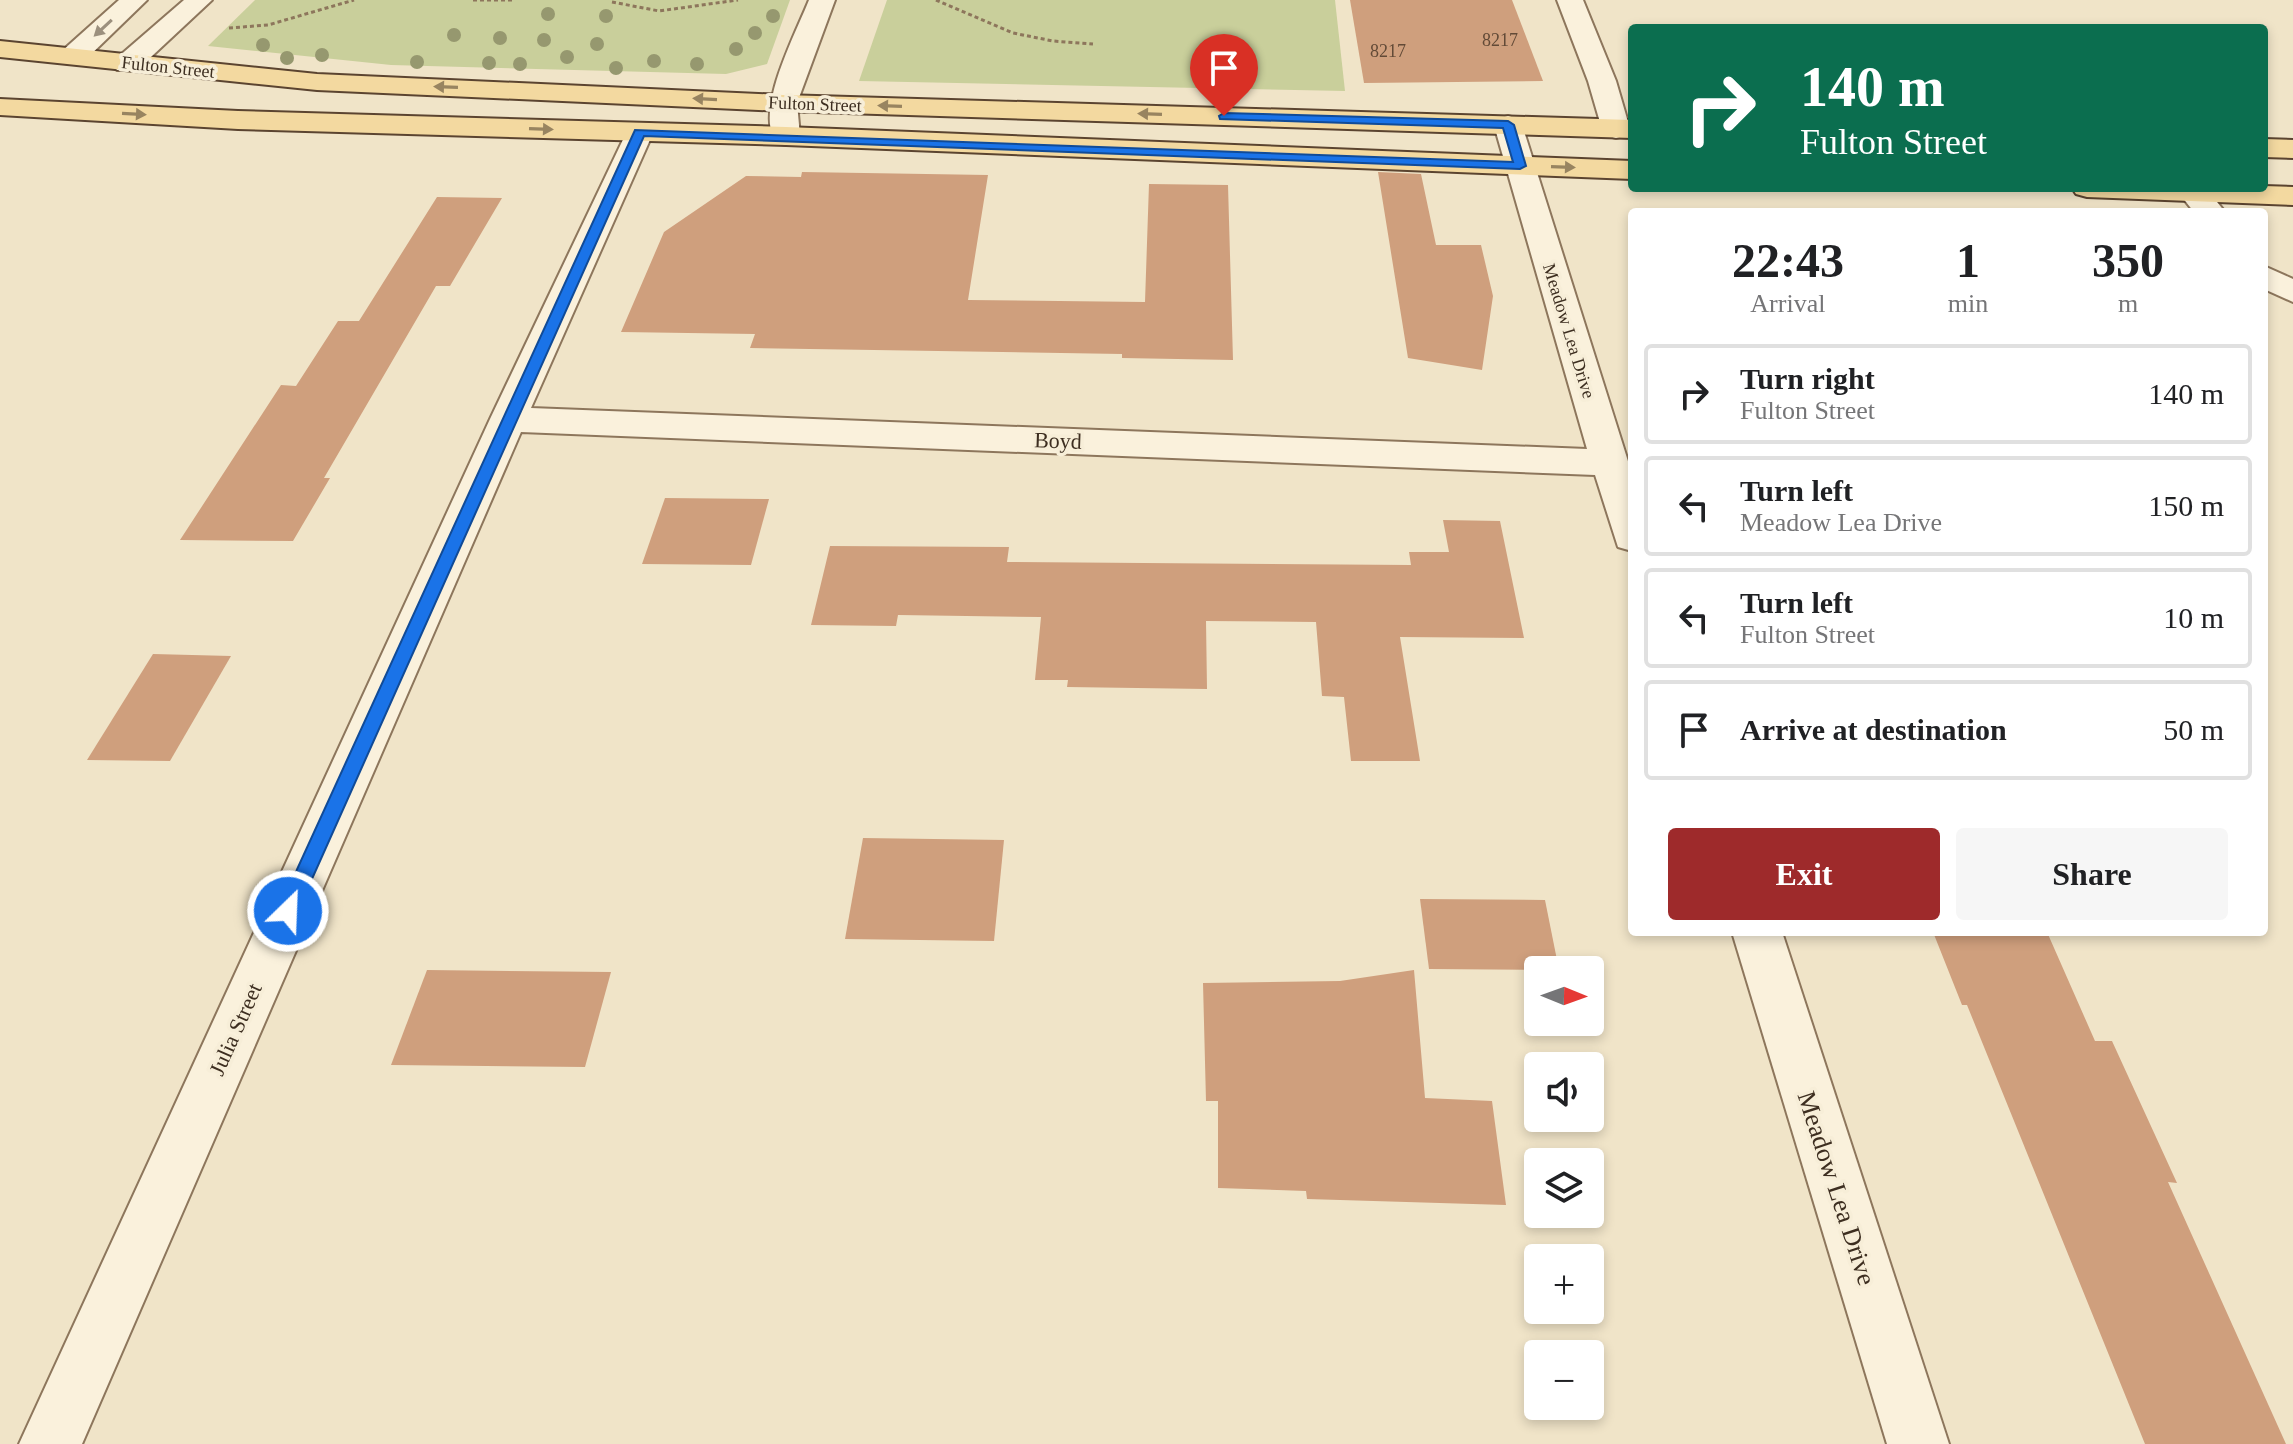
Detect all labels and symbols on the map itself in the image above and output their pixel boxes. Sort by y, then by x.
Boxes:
one-way arrow [93,19,112,37]
house number: 8217 [1482,30,1518,50]
pin [1190,34,1258,116]
house number: 8217 [1370,41,1406,61]
street label: Fulton Street [120,52,216,82]
one-way arrow [433,81,458,94]
one-way arrow [692,92,717,105]
street label: Fulton Street [768,92,862,116]
one-way arrow [877,100,902,113]
one-way arrow [122,108,147,121]
one-way arrow [1137,108,1162,121]
one-way arrow [529,123,554,136]
one-way arrow [1551,161,1576,174]
street label: Meadow Lea Drive [1539,261,1599,401]
street label: Boyd [1034,427,1082,454]
position arrow [246,869,330,953]
north arrow [1524,956,1604,1036]
street label: Julia Street [204,979,267,1079]
street label: Meadow Lea Drive [1792,1088,1882,1289]

